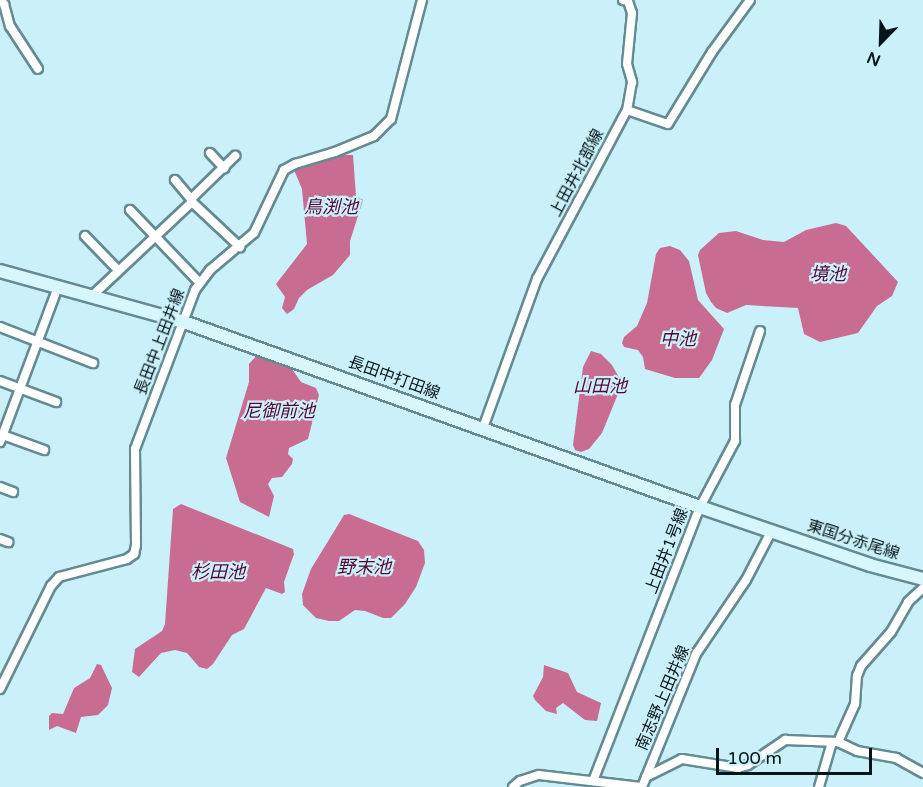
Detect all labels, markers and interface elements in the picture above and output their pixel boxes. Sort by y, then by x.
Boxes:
north arrow [851,12,911,72]
text: N [864,47,884,70]
street label: 上田井北部線 [546,126,608,220]
water label: 鳥渕池 [304,196,358,218]
water label: 境池 [810,263,846,285]
street label: 長田中上田井線 [131,286,189,398]
water label: 中池 [660,328,696,350]
street label: 長田中打田線 [346,353,442,403]
water label: 山田池 [573,375,627,397]
water label: 尼御前池 [243,400,315,422]
street label: 上田井1号線 [642,506,692,596]
street label: 東国分赤尾線 [804,516,902,564]
water label: 野末池 [337,556,391,578]
water label: 杉田池 [191,561,245,583]
street label: 南志野上田井線 [632,643,694,753]
scale bar [719,736,875,774]
text: 100 m [727,747,782,769]

